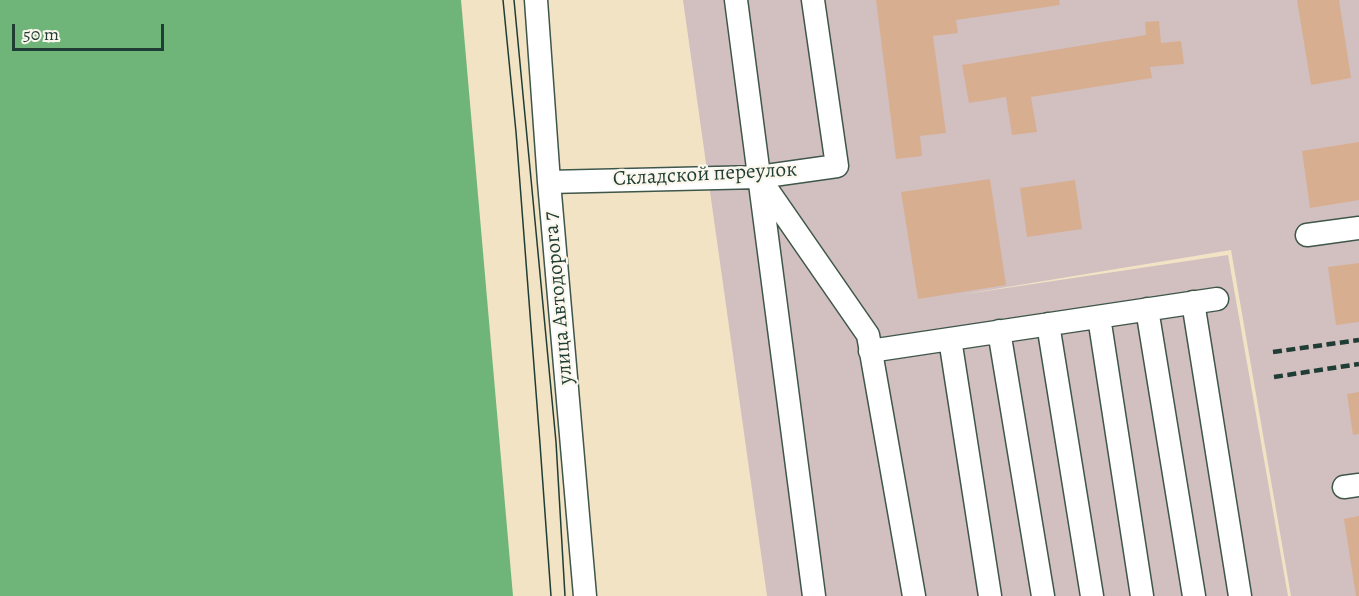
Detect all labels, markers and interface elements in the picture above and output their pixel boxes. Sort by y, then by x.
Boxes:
scale bar [15,12,166,50]
text: 50 m [23,22,59,46]
street label: Складской переулок [612,158,798,192]
street label: улица Автодорога 7 [539,210,579,386]

